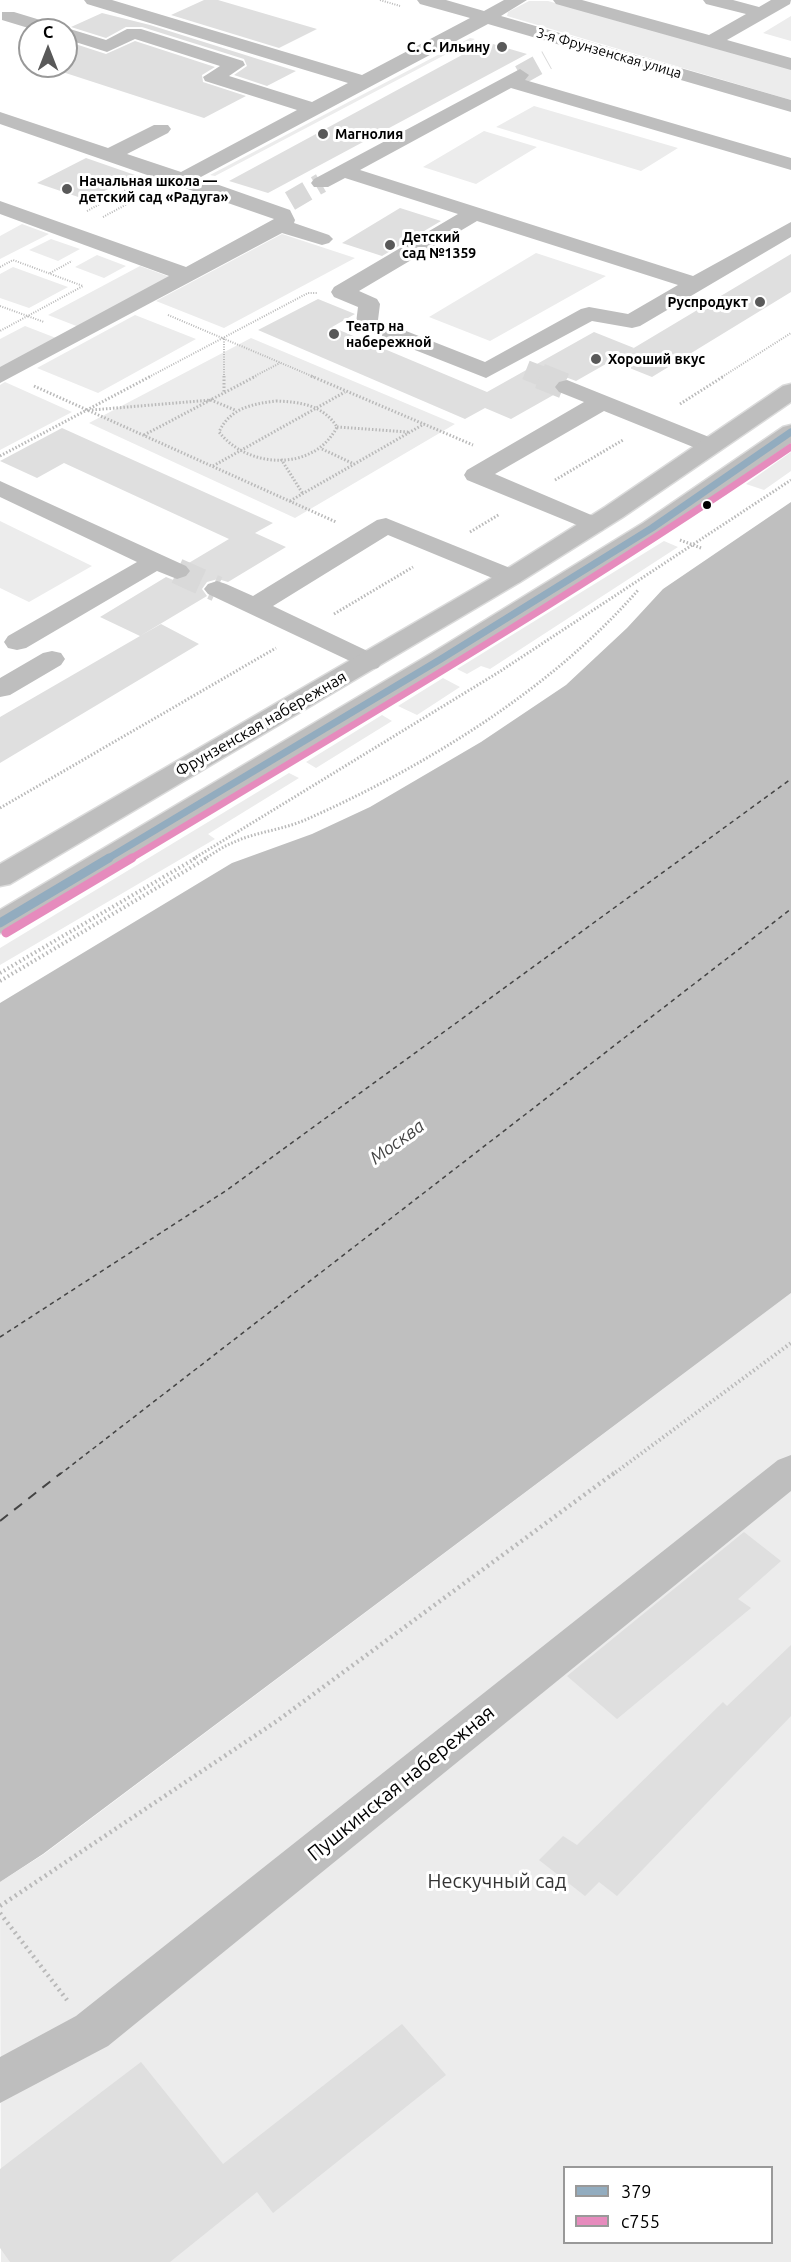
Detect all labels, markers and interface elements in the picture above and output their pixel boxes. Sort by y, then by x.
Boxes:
north arrow [18,18,78,78]
text: С [43,23,53,41]
street label: 3-я Фрунзенская улица [534,24,684,82]
place label: С. С. Ильину [407,39,490,55]
marker: С. С. Ильину [495,40,509,54]
place label: Магнолия [335,126,403,142]
marker: Магнолия [316,127,330,141]
place label: Начальная школа — детский сад «Радуга» [79,173,228,206]
marker: Начальная школа — детский сад «Радуга» [60,182,74,196]
place label: Детский сад №1359 [402,229,476,262]
marker: Детский сад №1359 [383,238,397,252]
place label: Руспродукт [667,294,748,310]
marker: Руспродукт [753,295,767,309]
place label: Театр на набережной [346,318,432,350]
marker: Театр на набережной [327,327,341,341]
place label: Хороший вкус [608,351,705,367]
marker: Хороший вкус [589,352,603,366]
unlabelled marker [701,499,713,511]
street label: Фрунзенская набережная [172,667,350,781]
water label: Москва [366,1115,428,1169]
street label: Пушкинская набережная [303,1700,499,1866]
park label: Нескучный сад [427,1869,567,1893]
legend [563,2166,773,2244]
text: 379 [621,2181,651,2201]
text: с755 [621,2211,660,2231]

